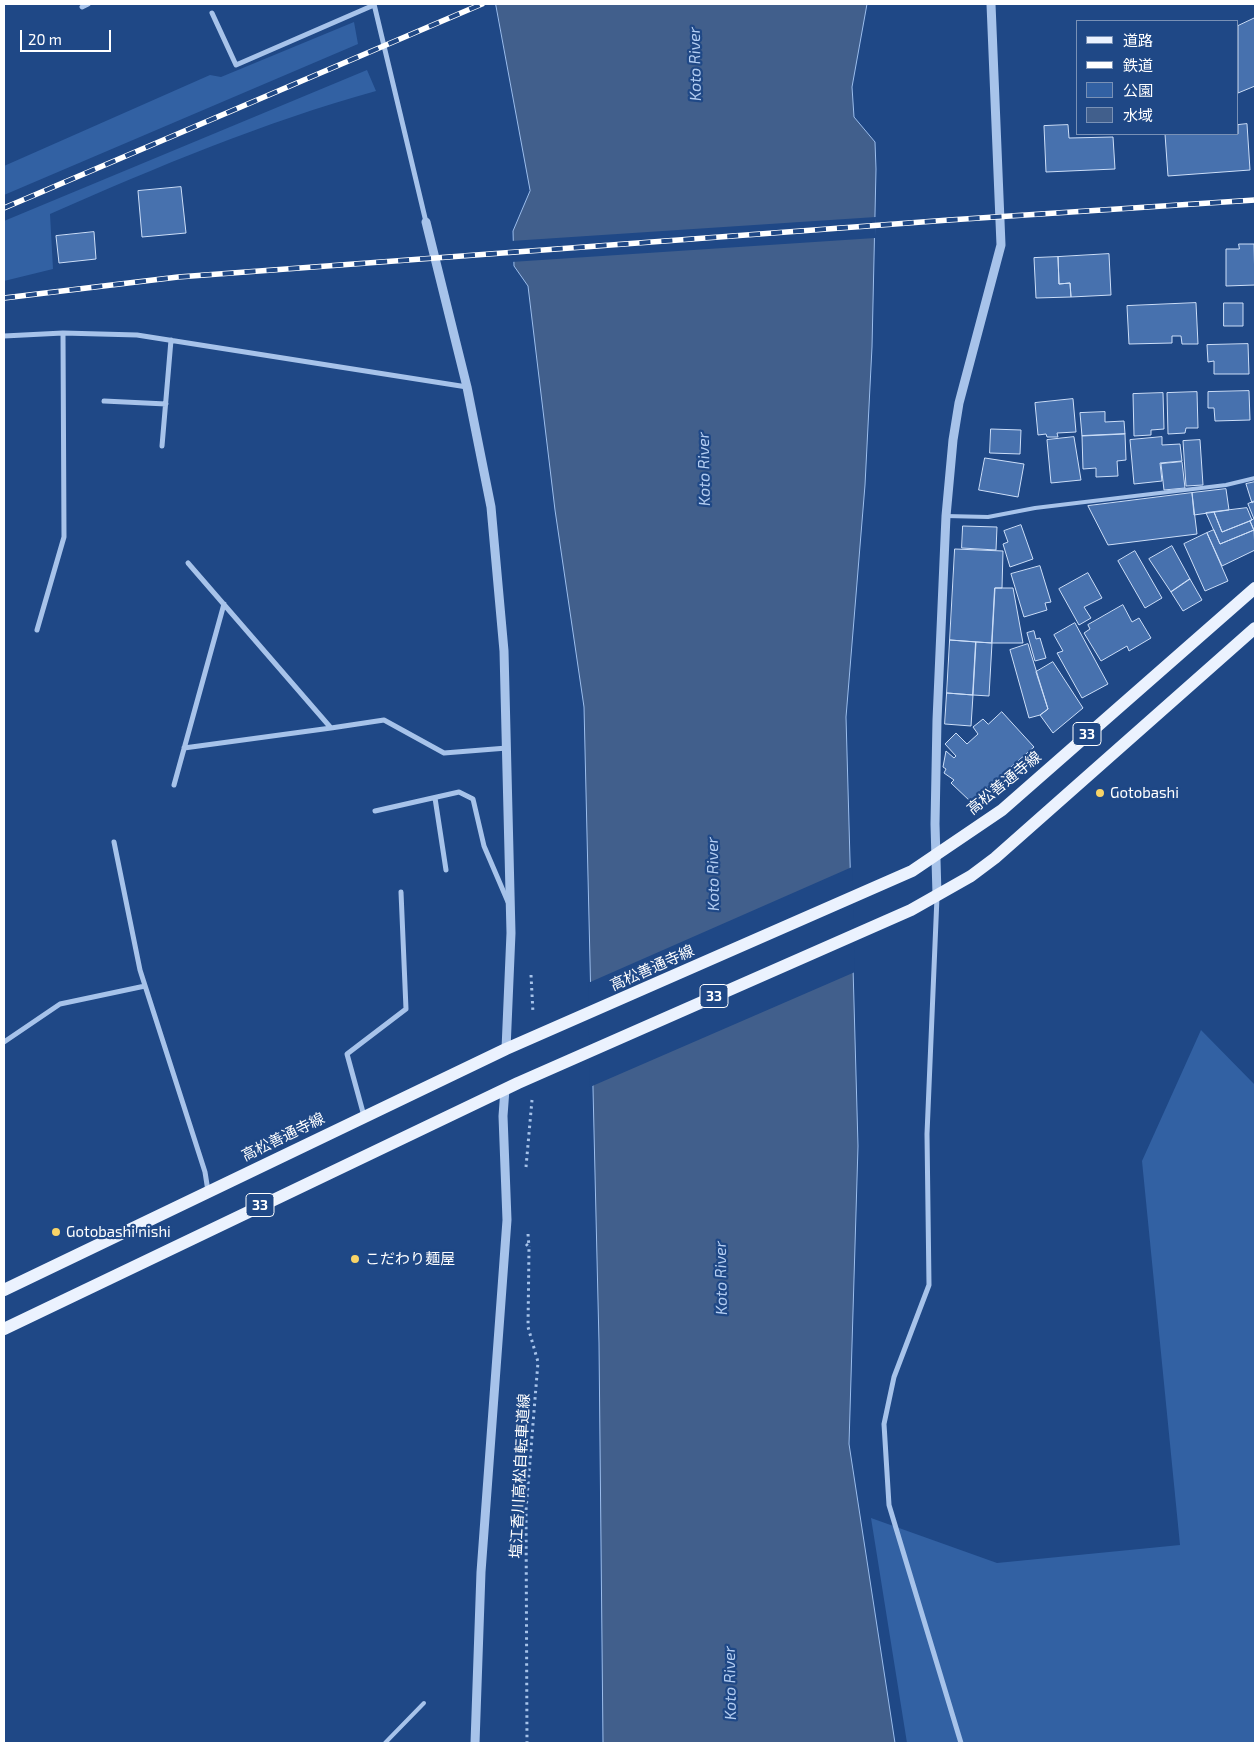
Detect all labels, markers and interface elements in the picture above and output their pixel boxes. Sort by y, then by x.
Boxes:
scale bar [22,20,114,52]
legend [1076,20,1239,135]
water label: Koto River [685,27,705,101]
text: 20 m [28,30,62,48]
text: 道路 [1123,31,1153,49]
text: 鉄道 [1123,56,1153,74]
text: 公園 [1123,81,1153,99]
text: 水域 [1123,106,1153,124]
water label: Koto River [694,432,714,506]
road number: 33 [1073,722,1101,746]
street label: 高松善通寺線 [963,748,1045,818]
place label: Gotobashi [1110,784,1179,802]
marker: Gotobashi [1094,787,1106,799]
water label: Koto River [703,837,723,911]
street label: 高松善通寺線 [607,941,697,995]
road number: 33 [700,984,728,1008]
street label: 高松善通寺線 [239,1109,327,1165]
road number: 33 [246,1194,274,1216]
place label: Gotobashi nishi [66,1223,171,1241]
marker: Gotobashi nishi [50,1226,62,1238]
water label: Koto River [711,1241,731,1315]
place label: こだわり麺屋 [365,1250,455,1268]
marker: こだわり麺屋 [349,1253,361,1265]
street label: 塩江香川高松自転車道線 [507,1393,533,1559]
water label: Koto River [720,1646,740,1720]

